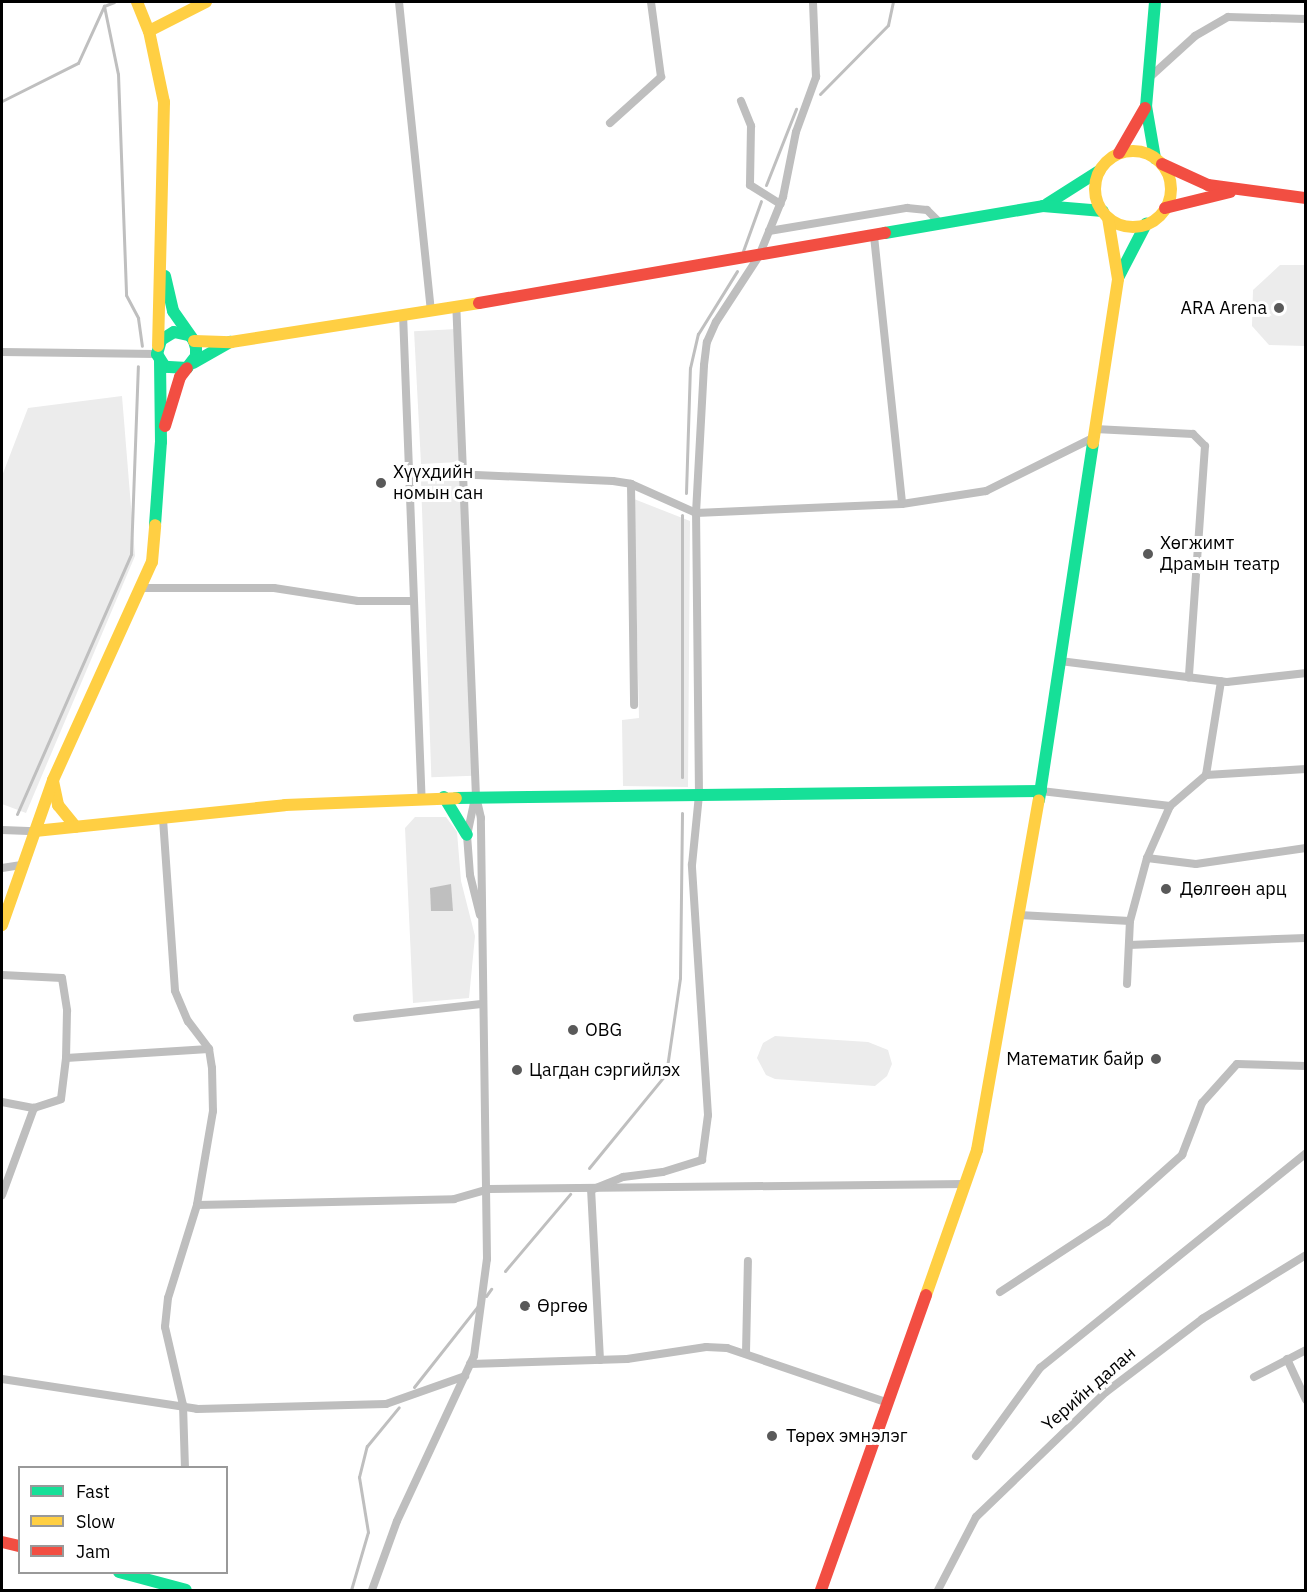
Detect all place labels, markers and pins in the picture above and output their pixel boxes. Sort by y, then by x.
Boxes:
place label: ARA Arena [1180,297,1267,319]
marker: ARA Arena [1272,301,1286,315]
place label: Хүүхдийн номын сан [393,462,483,504]
marker: Хүүхдийн номын сан [374,476,388,490]
place label: Хөгжимт Драмын театр [1160,533,1280,576]
marker: Хөгжимт Драмын театр [1141,547,1155,561]
place label: Дөлгөөн арц [1180,878,1286,900]
marker: Дөлгөөн арц [1157,880,1175,898]
place label: OBG [585,1019,622,1041]
marker: OBG [566,1023,580,1037]
place label: Математик байр [1006,1048,1144,1070]
marker: Математик байр [1149,1052,1163,1066]
place label: Цагдан сэргийлэх [529,1059,680,1081]
marker: Цагдан сэргийлэх [510,1063,524,1077]
place label: Өргөө [537,1295,588,1317]
marker: Өргөө [518,1299,532,1313]
place label: Төрөх эмнэлэг [786,1425,908,1447]
marker: Төрөх эмнэлэг [763,1427,781,1445]

